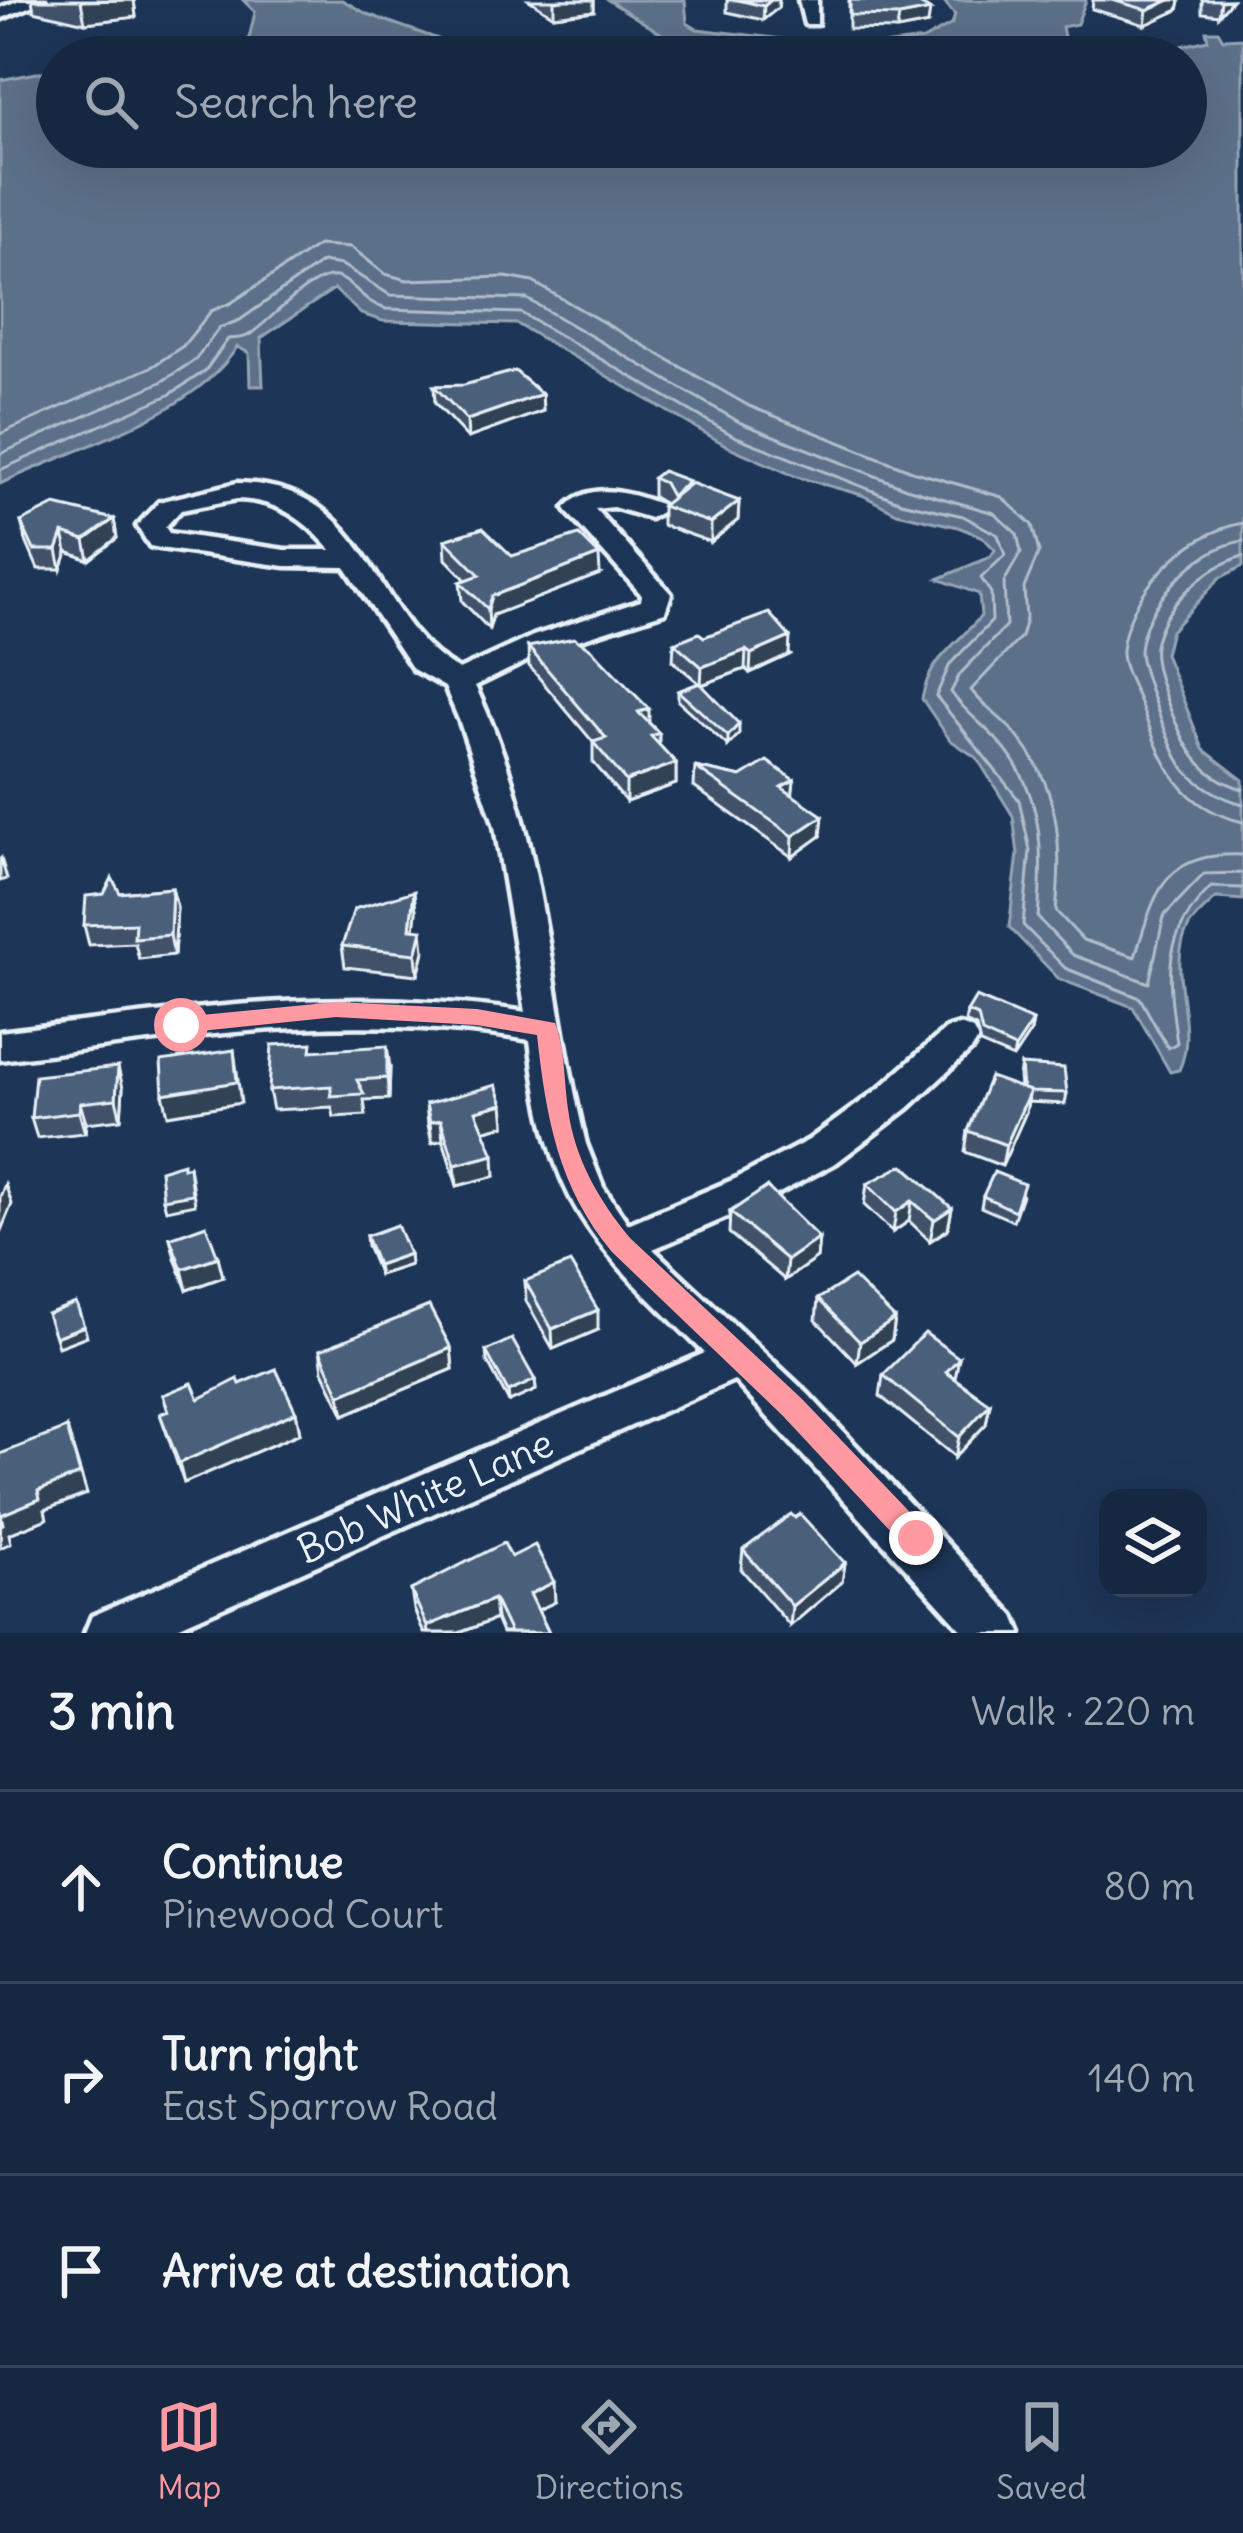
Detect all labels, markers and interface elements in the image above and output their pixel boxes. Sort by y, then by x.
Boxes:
search box [36,36,1207,168]
icon: search [78,69,144,135]
text: Search here [174,74,418,130]
route start [154,998,208,1052]
street label: Bob White Lane [290,1418,561,1575]
map controls [1099,1489,1207,1597]
button: layers [1099,1489,1207,1597]
route end [889,1511,943,1565]
text: 3 min [48,1679,175,1743]
text: Walk · 220 m [971,1687,1195,1736]
text: Continue [162,1834,344,1890]
icon: ahead [48,1854,114,1920]
text: 80 m [1103,1862,1195,1911]
text: Pinewood Court [162,1890,444,1939]
text: Turn right [162,2026,358,2082]
icon: right [48,2046,114,2112]
text: 140 m [1088,2054,1195,2103]
text: East Sparrow Road [162,2082,498,2131]
icon: arrive [48,2238,114,2304]
text: Arrive at destination [162,2243,571,2299]
tab: Map [156,2394,222,2508]
tab: Directions [535,2394,684,2508]
tab: Saved [996,2394,1087,2508]

